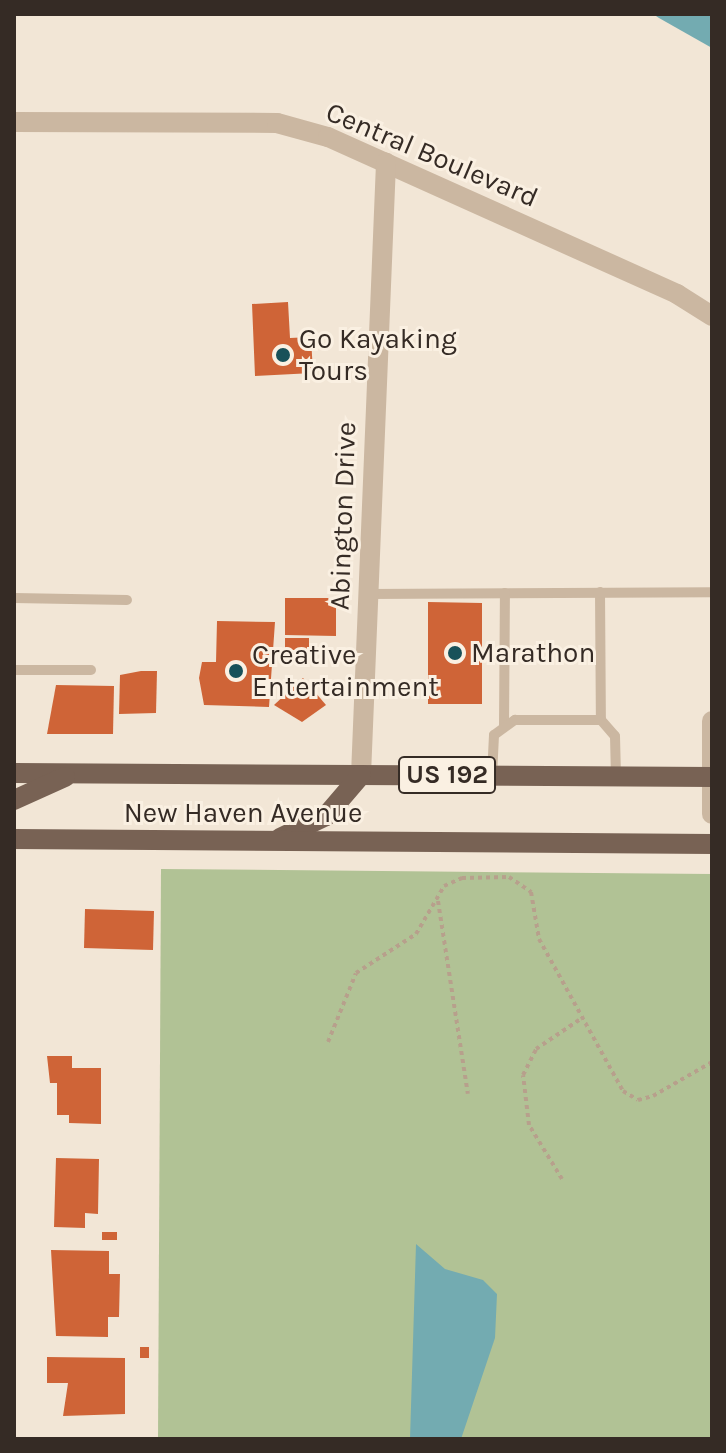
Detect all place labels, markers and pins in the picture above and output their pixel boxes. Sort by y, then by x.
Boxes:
place label: Go Kayaking Tours [299,322,457,388]
marker: Go Kayaking Tours [274,346,292,364]
place label: Marathon [471,636,595,670]
place label: Creative Entertainment [252,638,439,704]
marker: Marathon [446,644,464,662]
marker: Creative Entertainment [227,662,245,680]

